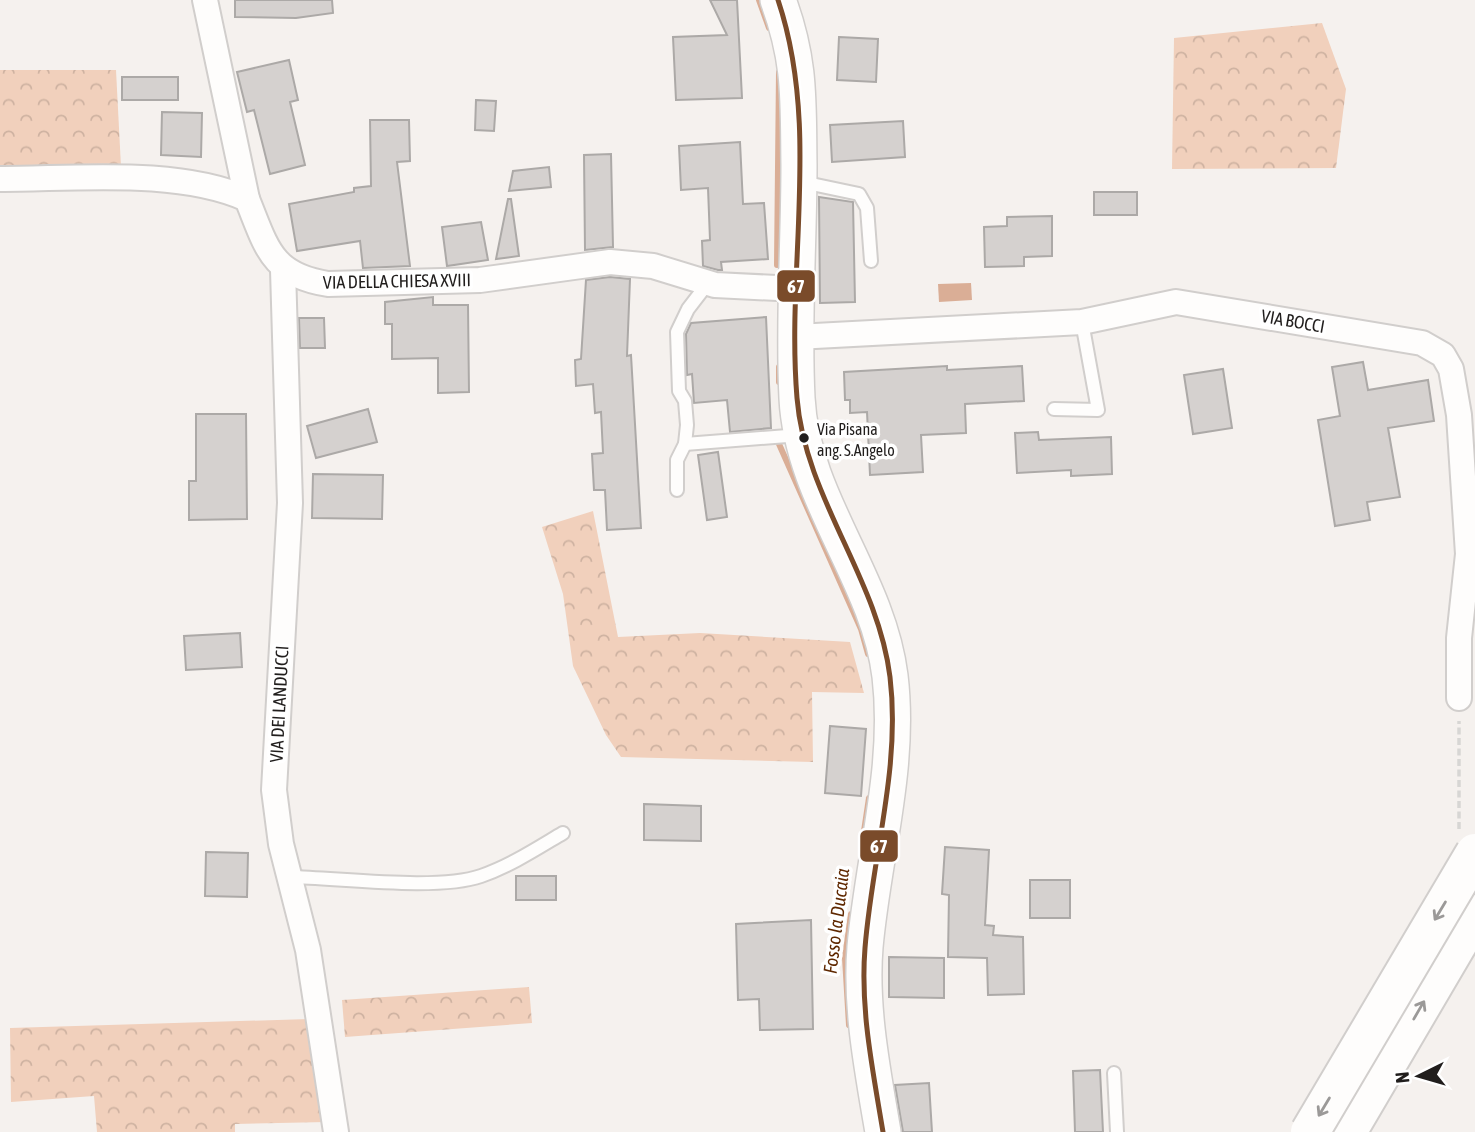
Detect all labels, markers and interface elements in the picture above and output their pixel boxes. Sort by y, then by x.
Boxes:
street label: VIA DELLA CHIESA XVIII [323,269,471,293]
line badge: 67 [776,269,816,303]
text: 67 [787,275,805,297]
street label: VIA BOCCI [1260,305,1326,337]
place label: Via Pisana ang. S.Angelo [817,420,895,460]
marker: Via Pisana ang. S.Angelo [797,431,811,445]
street label: VIA DEI LANDUCCI [265,645,293,763]
line badge: 67 [859,829,899,863]
text: 67 [870,835,888,857]
water label: Fosso la Ducaia [819,867,853,975]
one-way arrow [1433,901,1447,921]
one-way arrow [1412,1000,1426,1020]
north arrow [1384,1041,1454,1111]
text: N [1391,1071,1414,1084]
one-way arrow [1317,1097,1331,1117]

